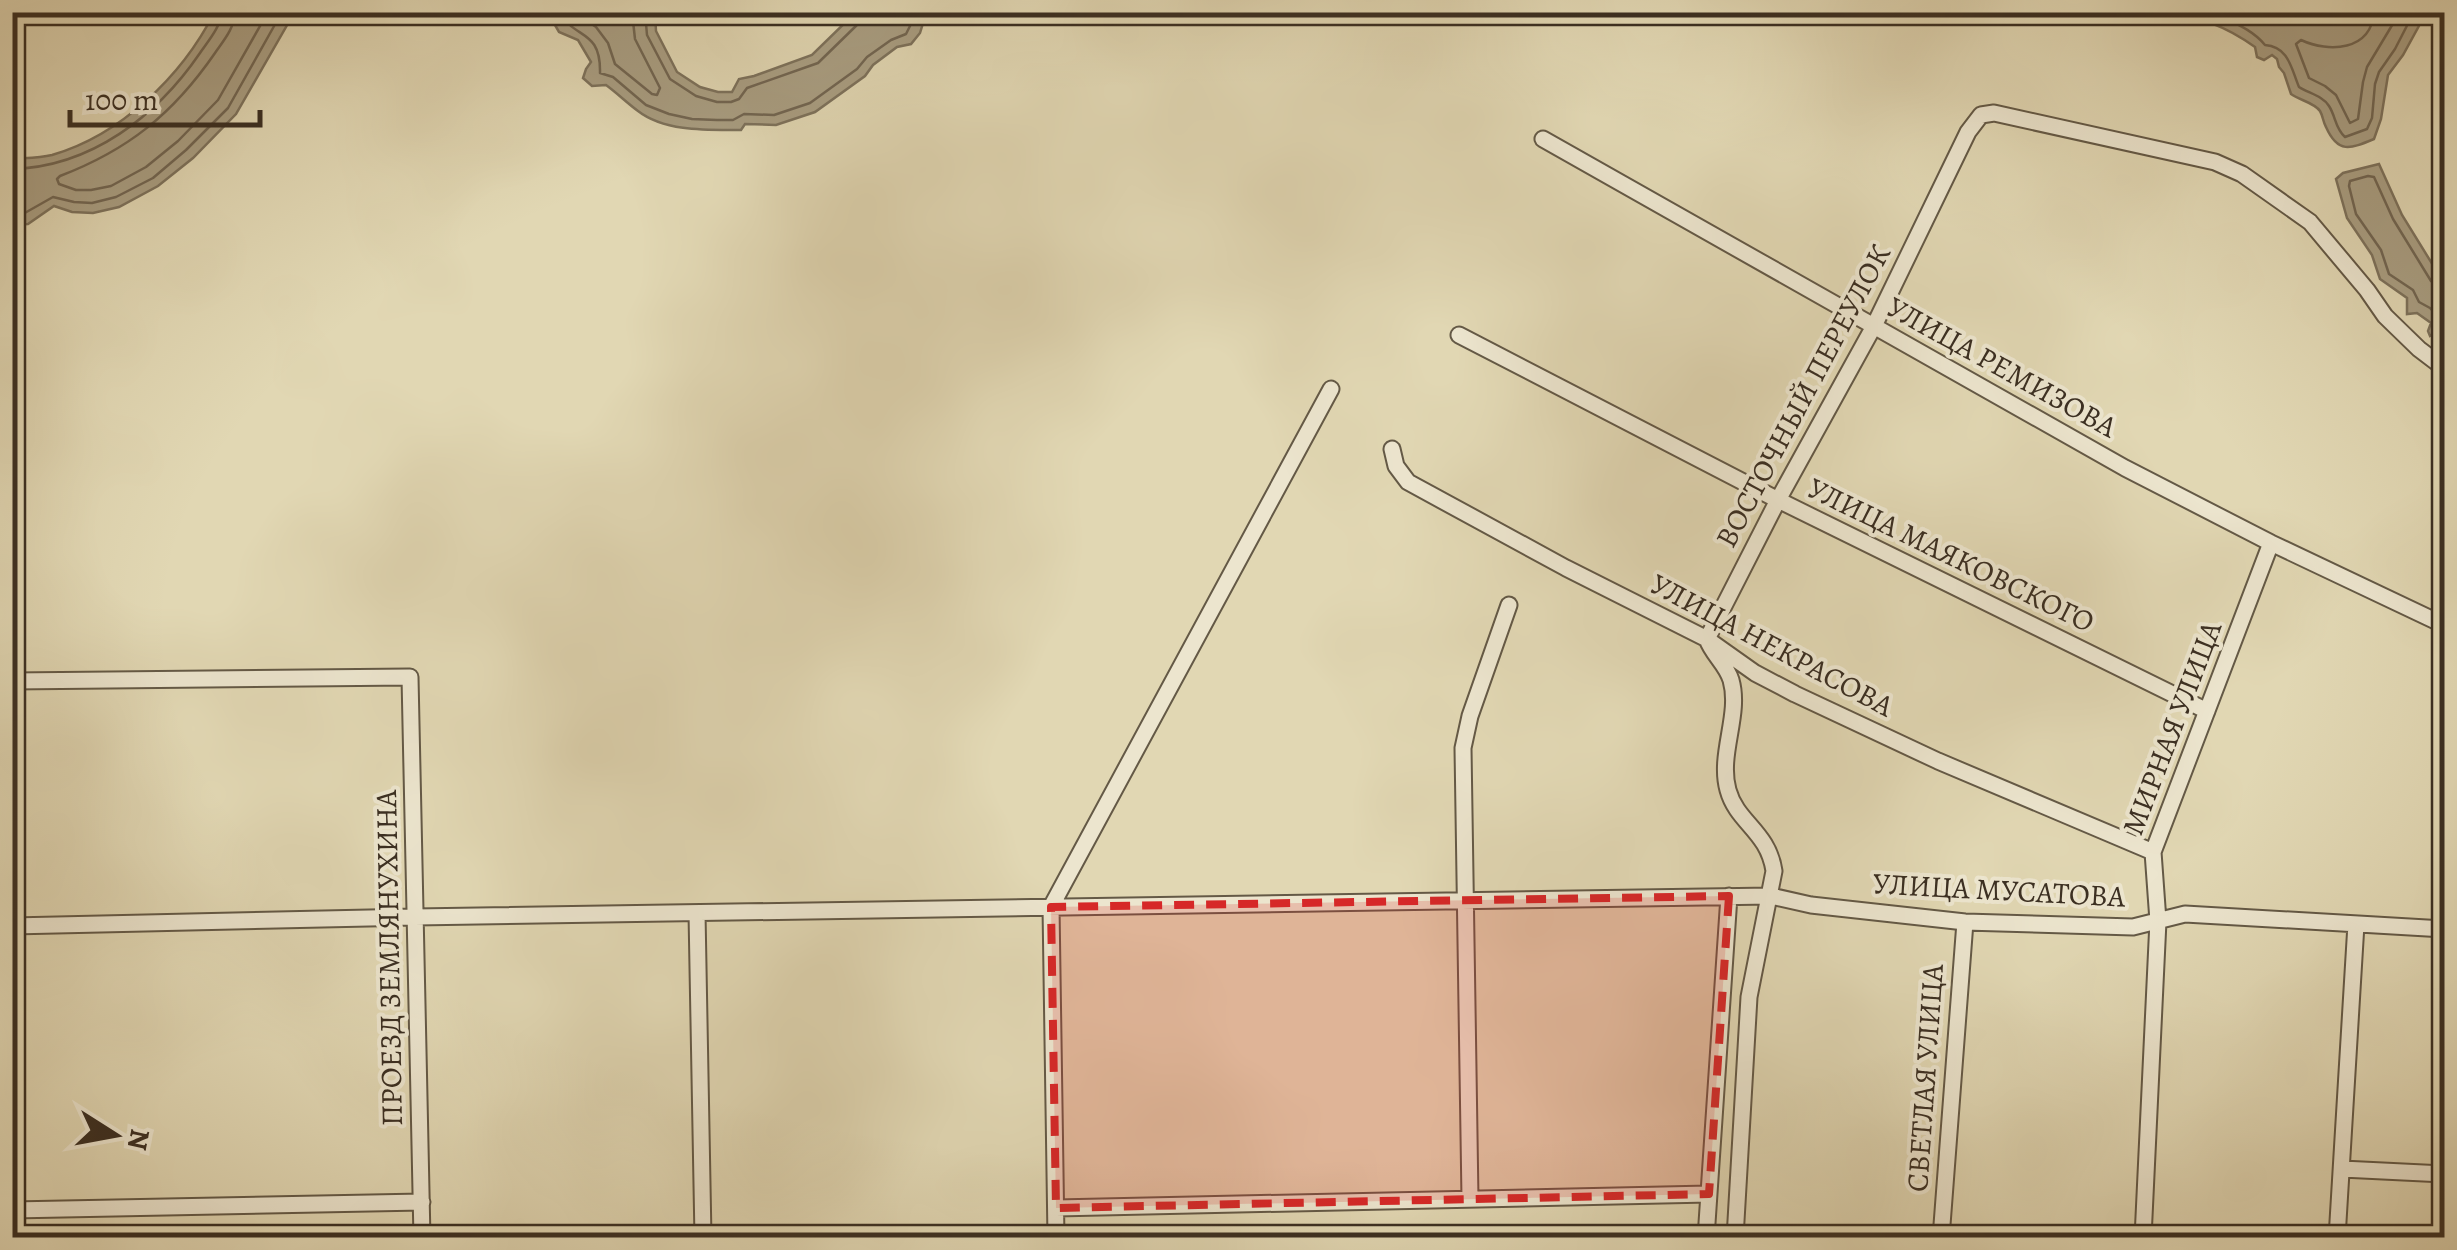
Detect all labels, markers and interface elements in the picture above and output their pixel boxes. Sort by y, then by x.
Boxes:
scale bar [70,65,260,127]
text: 100 m [85,80,158,120]
street label: ВОСТОЧНЫЙ ПЕРЕУЛОК [1706,238,1900,554]
street label: УЛИЦА РЕМИЗОВА [1880,287,2125,447]
street label: УЛИЦА МАЯКОВСКОГО [1801,468,2101,642]
street label: УЛИЦА НЕКРАСОВА [1643,564,1901,726]
street label: МИРНАЯ УЛИЦА [2113,615,2231,841]
street label: ПРОЕЗД ЗЕМЛЯНУХИНА [366,789,412,1126]
street label: УЛИЦА МУСАТОВА [1872,863,2127,917]
street label: СВЕТЛАЯ УЛИЦА [1897,962,1953,1193]
north arrow [65,1085,165,1185]
text: N [118,1126,159,1153]

